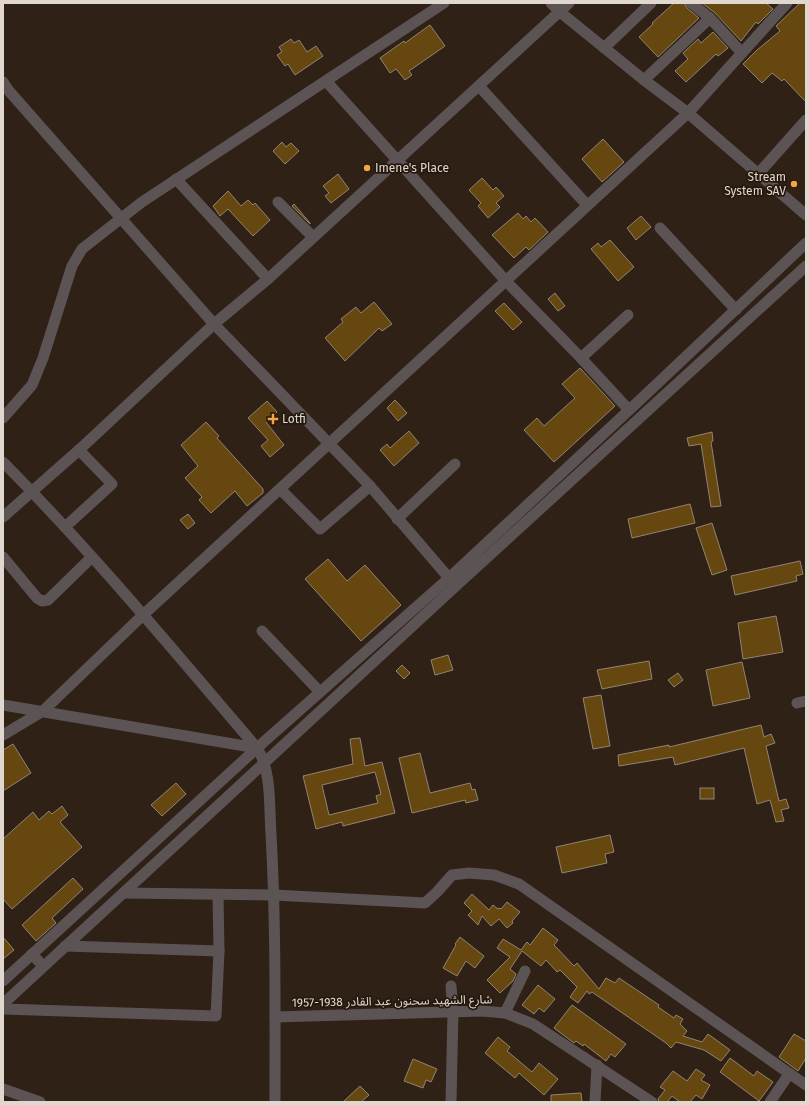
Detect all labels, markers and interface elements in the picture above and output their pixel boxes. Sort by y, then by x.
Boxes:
place label: Imene's Place [375,161,449,175]
marker: Imene's Place [362,163,372,173]
place label: Stream System SAV [724,170,786,198]
marker: Stream System SAV [789,179,799,189]
place label: Lotfi [282,412,306,426]
marker: Lotfi [267,413,279,425]
street label: شارع الشهيد سحنون عبد القادر 1938-1957 [291,992,493,1012]

